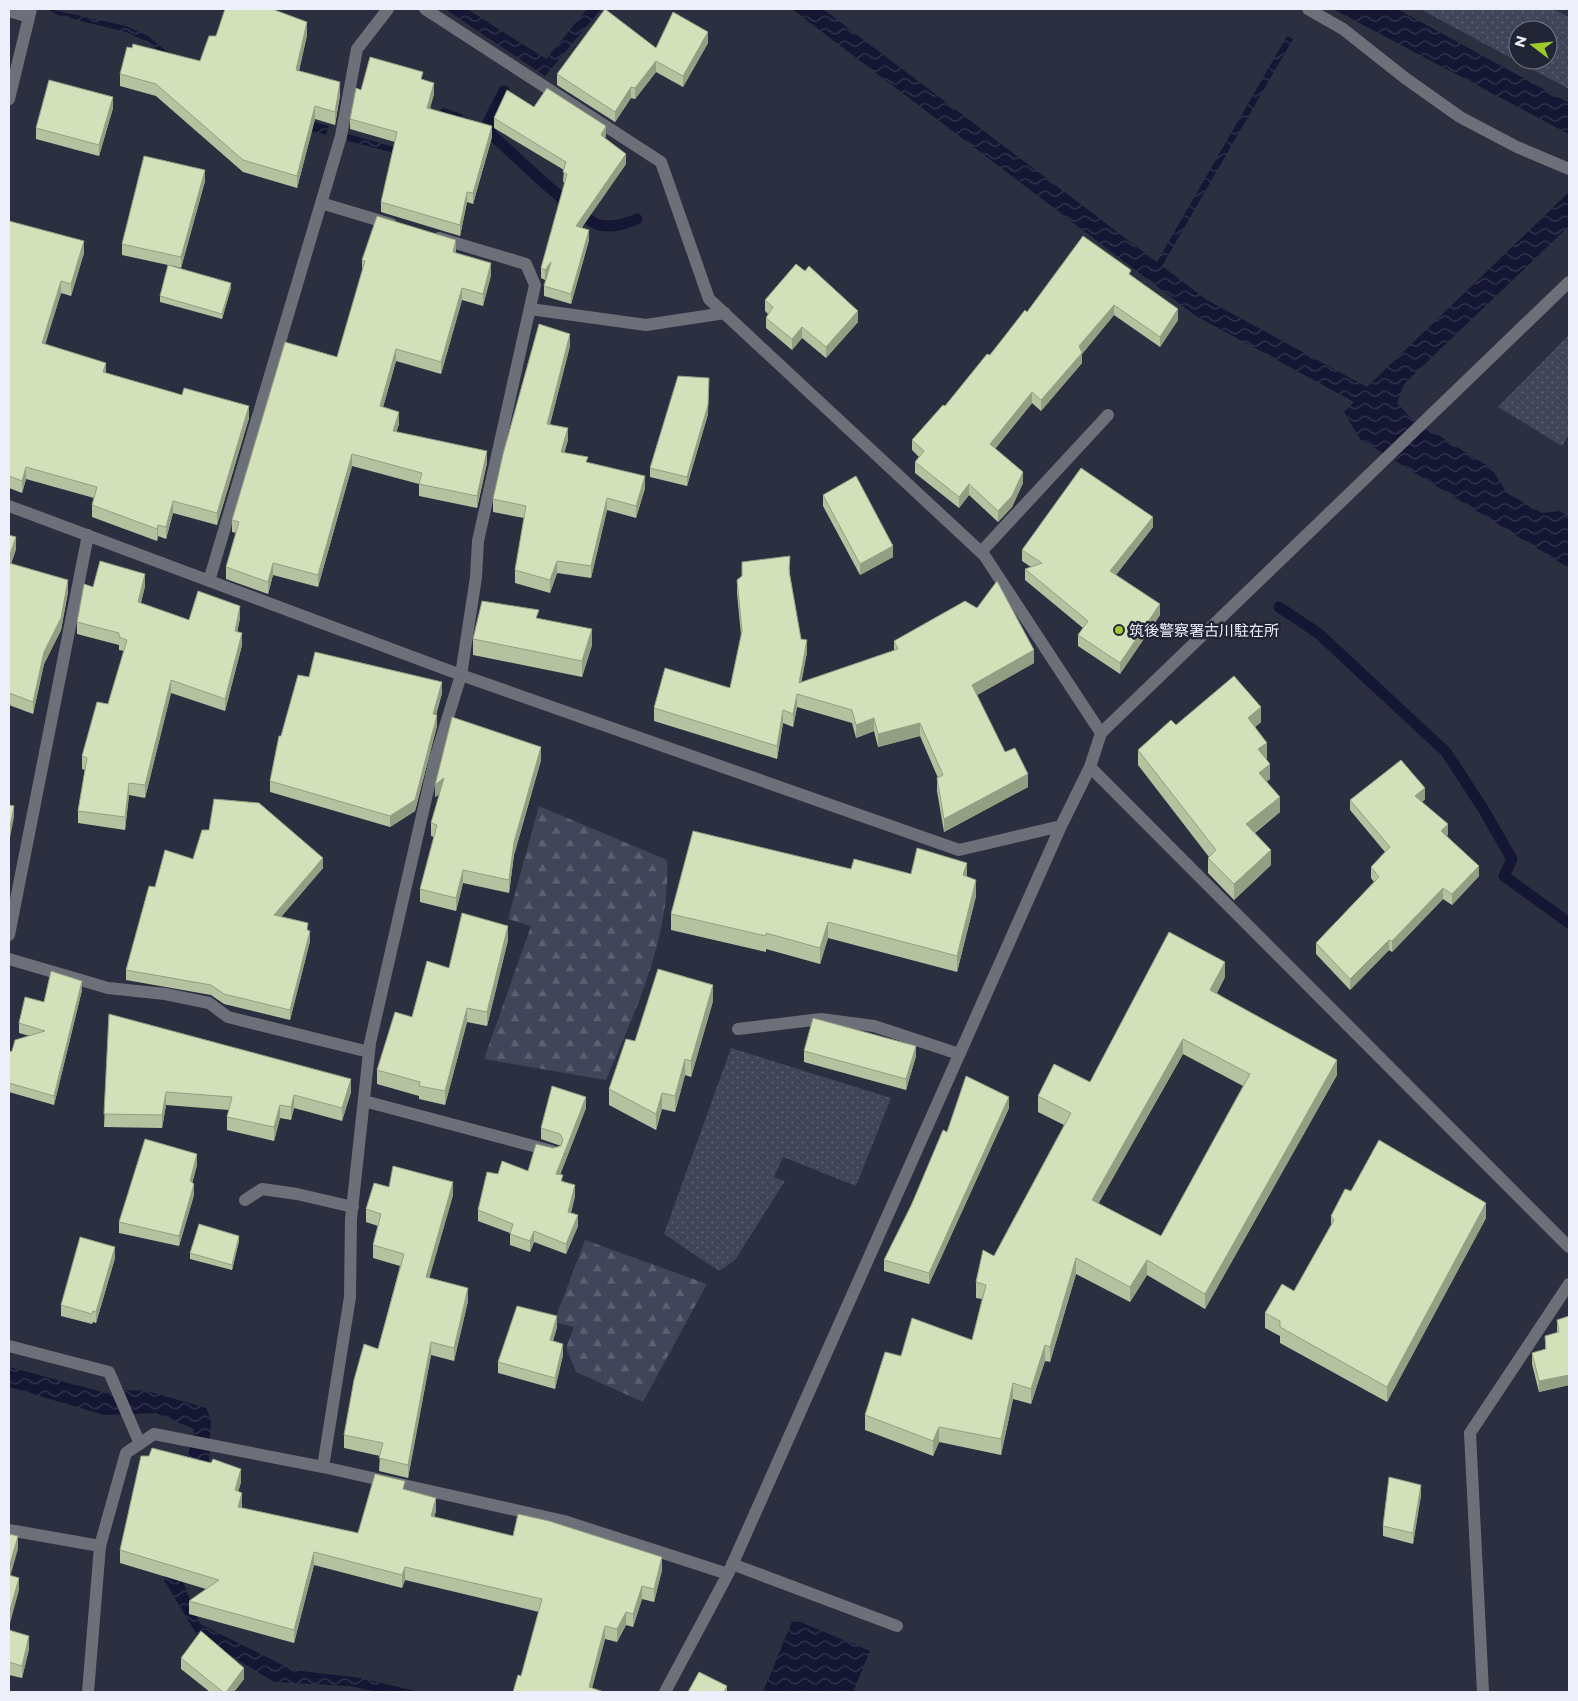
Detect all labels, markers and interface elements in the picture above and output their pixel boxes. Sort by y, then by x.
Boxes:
north arrow [1508,20,1558,70]
text: N [1510,33,1531,49]
place label: 筑後警察署古川駐在所 [1129,621,1279,640]
marker: 筑後警察署古川駐在所 [1113,624,1125,636]

